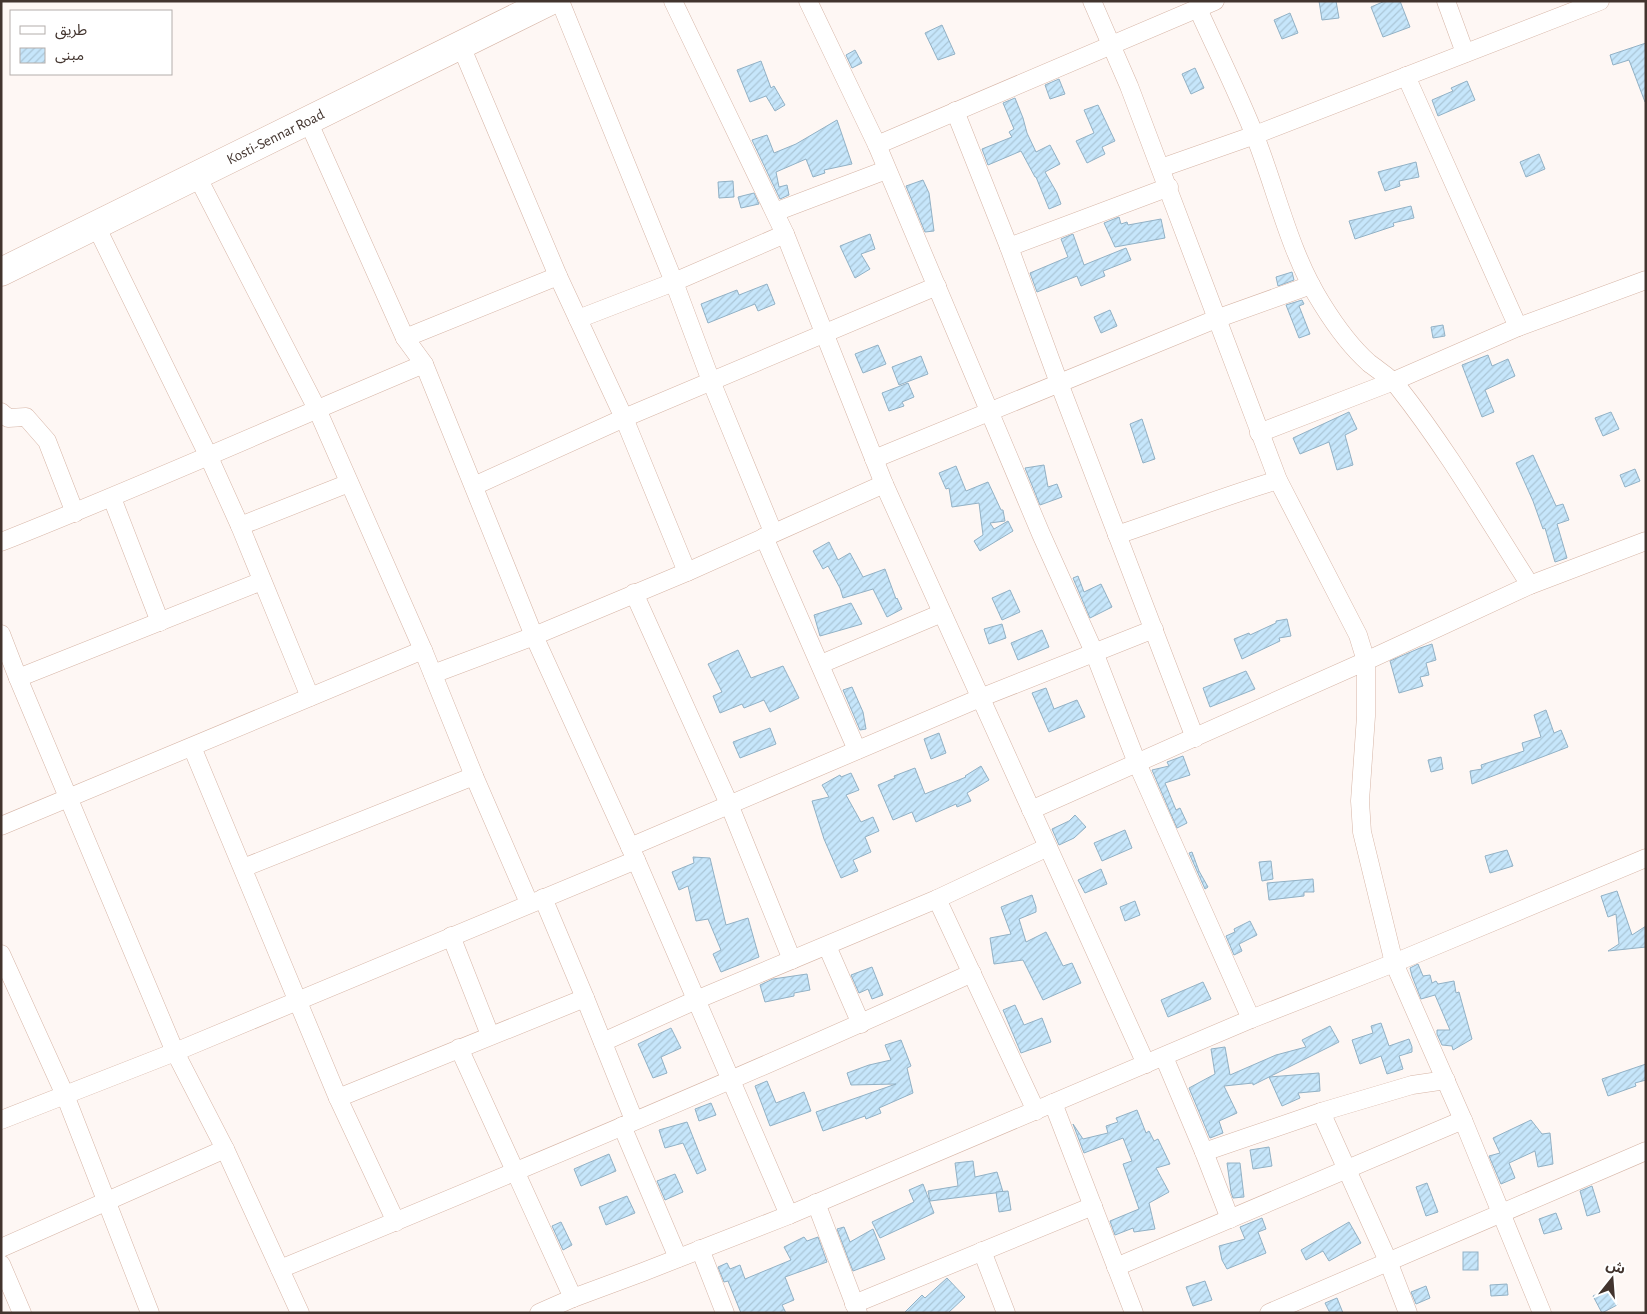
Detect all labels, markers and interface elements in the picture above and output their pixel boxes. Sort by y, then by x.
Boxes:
legend [10,10,172,75]
text: طريق [55,23,87,40]
text: مبنى [55,48,84,64]
street label: Kosti-Sennar Road [224,107,327,167]
north arrow [1587,1254,1637,1304]
text: ش [1604,1258,1627,1277]

